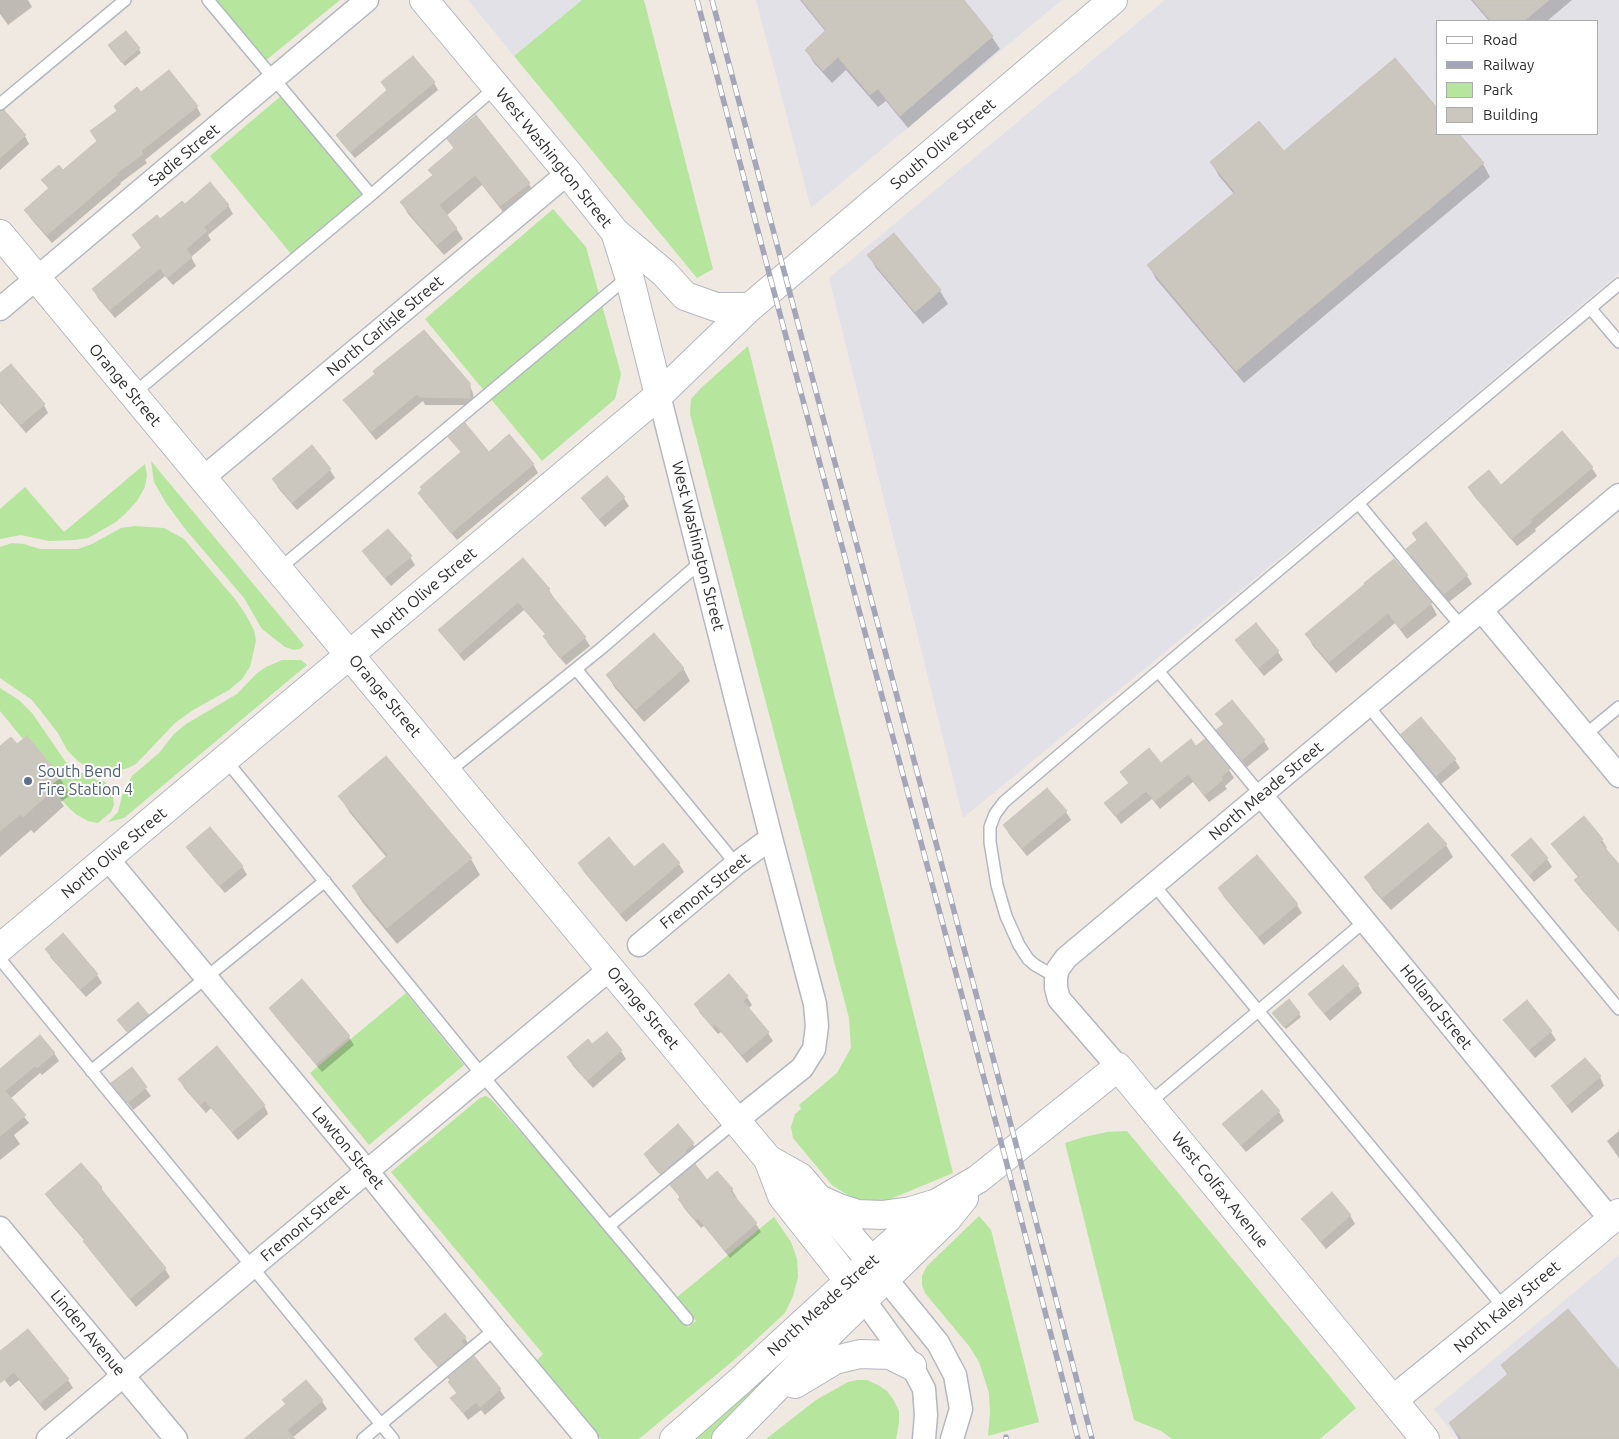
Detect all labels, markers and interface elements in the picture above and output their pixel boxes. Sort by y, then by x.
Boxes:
legend [1436,20,1599,135]
text: Road [1483,31,1518,48]
text: Railway [1483,56,1534,73]
text: Park [1483,81,1513,98]
street label: West Washington Street [492,84,616,232]
street label: South Olive Street [887,94,999,194]
text: Building [1483,106,1538,123]
street label: Sadie Street [144,120,224,190]
street label: North Carlisle Street [323,272,447,380]
street label: Orange Street [85,340,165,430]
street label: West Washington Street [668,459,728,633]
street label: North Olive Street [368,543,480,643]
street label: Orange Street [345,651,425,741]
street label: North Meade Street [1205,738,1327,844]
place label: South Bend Fire Station 4 [38,762,133,800]
marker: South Bend Fire Station 4 [22,775,34,787]
street label: North Olive Street [58,803,170,903]
street label: Fremont Street [656,849,754,933]
street label: Holland Street [1396,961,1476,1053]
street label: Orange Street [603,963,683,1053]
street label: Lawton Street [308,1103,388,1193]
street label: West Colfax Avenue [1167,1128,1273,1252]
street label: Fremont Street [257,1180,353,1266]
street label: North Meade Street [763,1250,883,1360]
street label: North Kaley Street [1450,1257,1564,1357]
street label: Linden Avenue [47,1286,129,1380]

